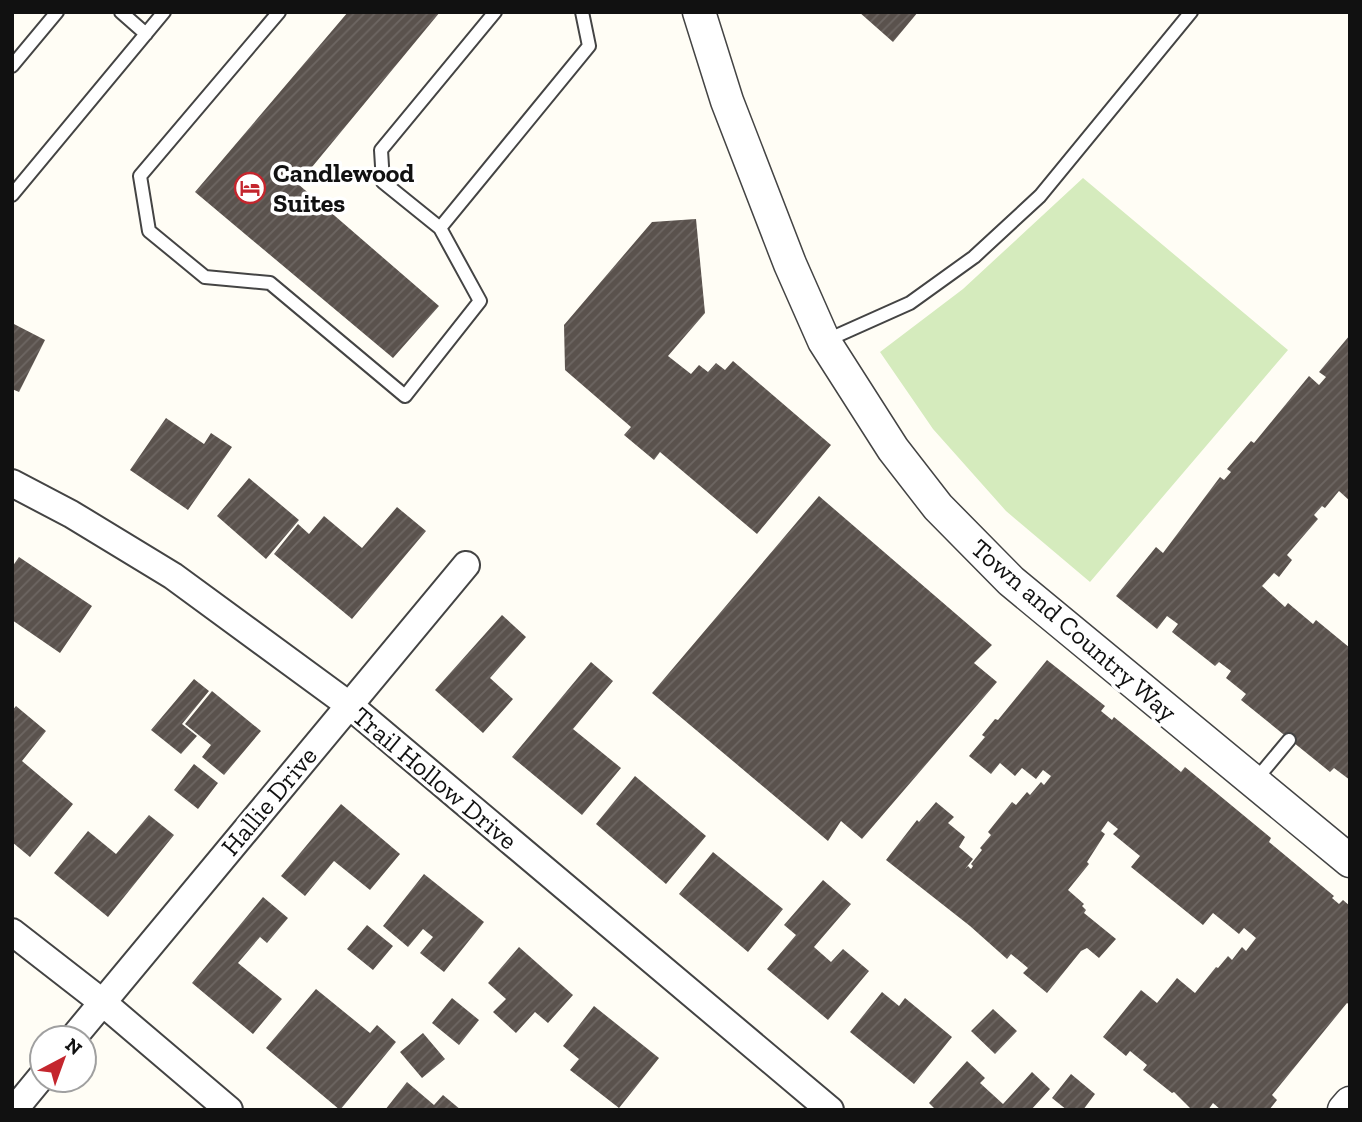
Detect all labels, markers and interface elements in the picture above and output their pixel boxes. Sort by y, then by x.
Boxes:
place label: Candlewood Suites [273,157,414,219]
hotel icon: Candlewood Suites [233,171,267,205]
street label: Town and Country Way [965,532,1184,729]
street label: Trail Hollow Drive [346,700,524,856]
street label: Hallie Drive [214,740,324,862]
north arrow [28,1024,98,1094]
text: N [61,1033,87,1060]

